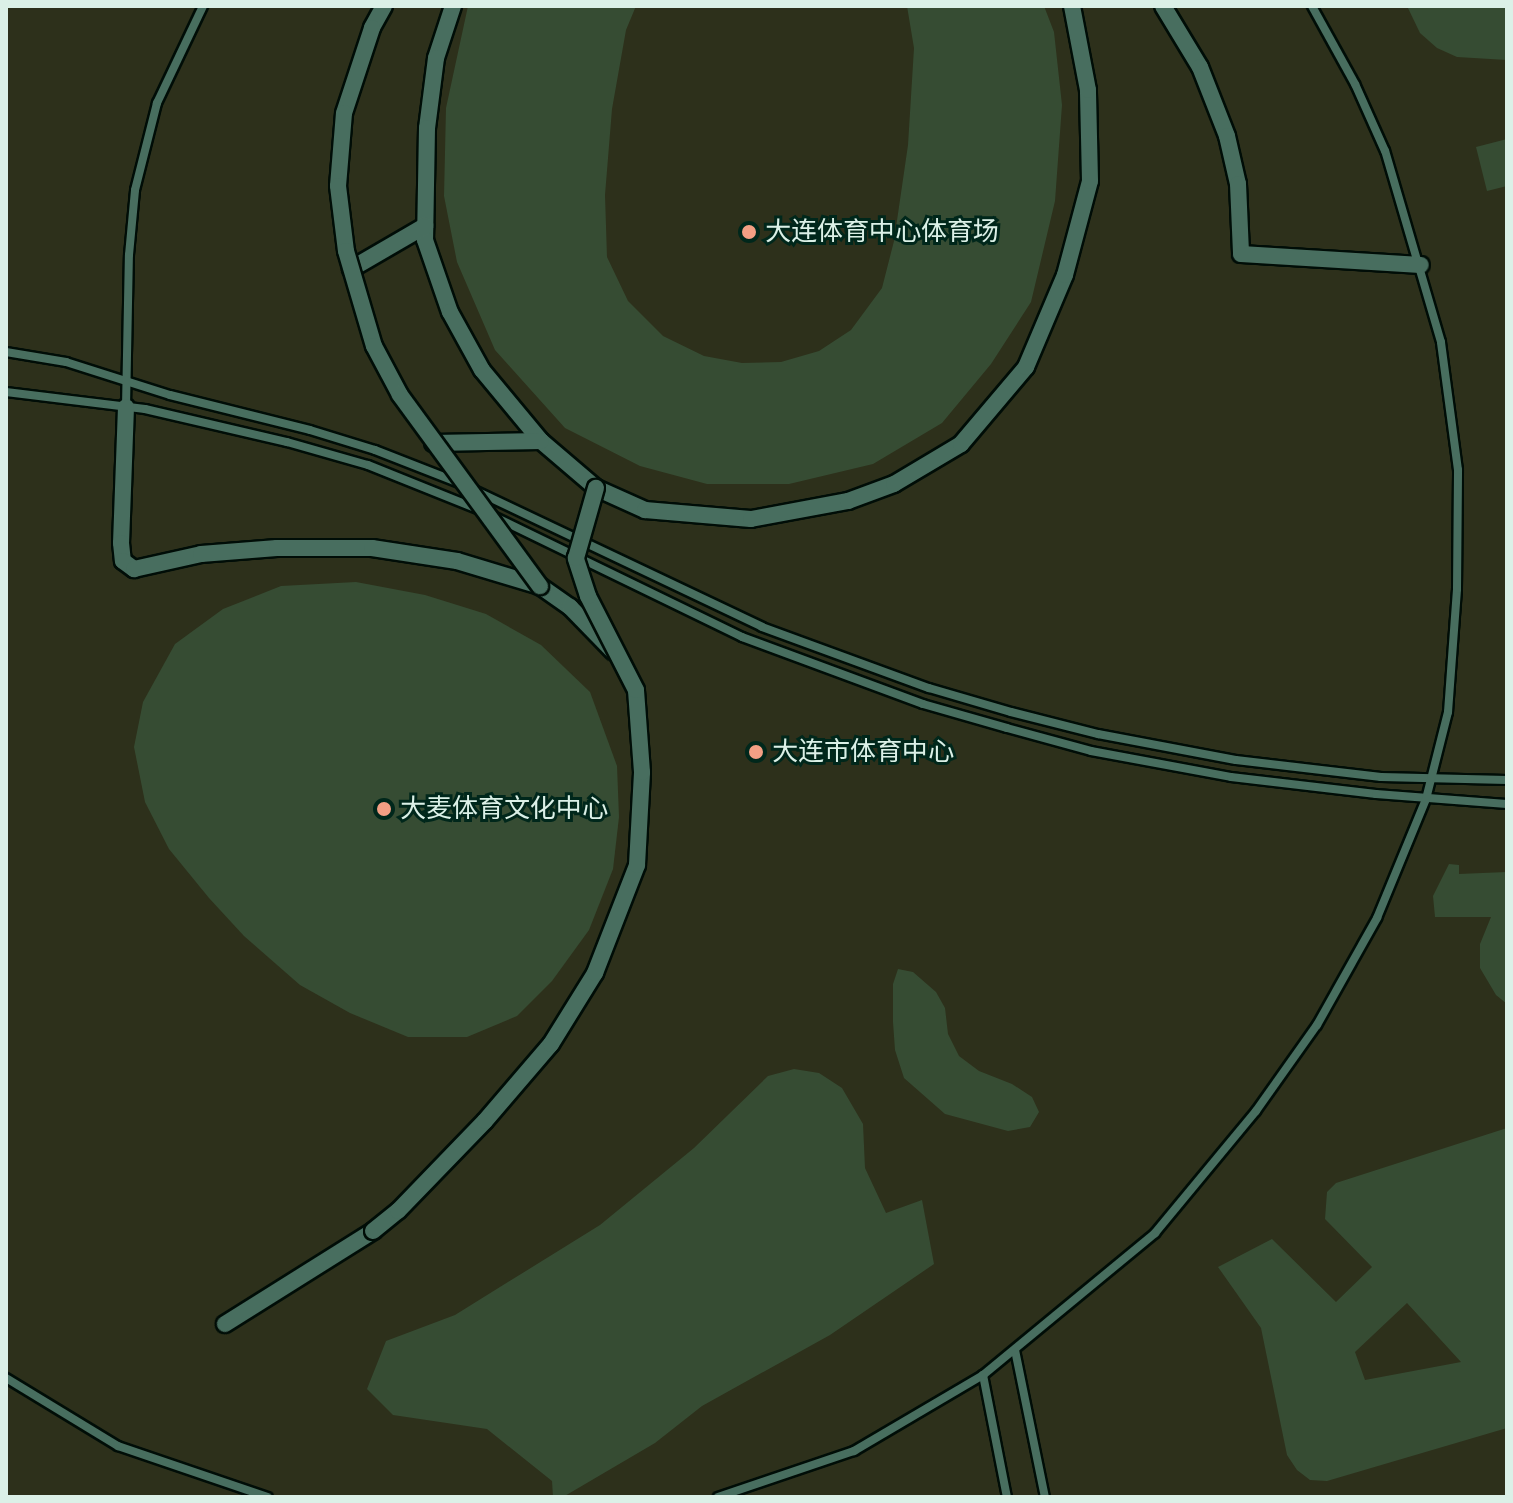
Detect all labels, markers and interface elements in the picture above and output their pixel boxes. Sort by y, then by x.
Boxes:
place label: 大连体育中心体育场 [765,216,999,248]
marker: 大连体育中心体育场 [740,223,758,241]
place label: 大连市体育中心 [772,736,954,768]
marker: 大连市体育中心 [747,743,765,761]
place label: 大麦体育文化中心 [400,793,608,825]
marker: 大麦体育文化中心 [375,800,393,818]

